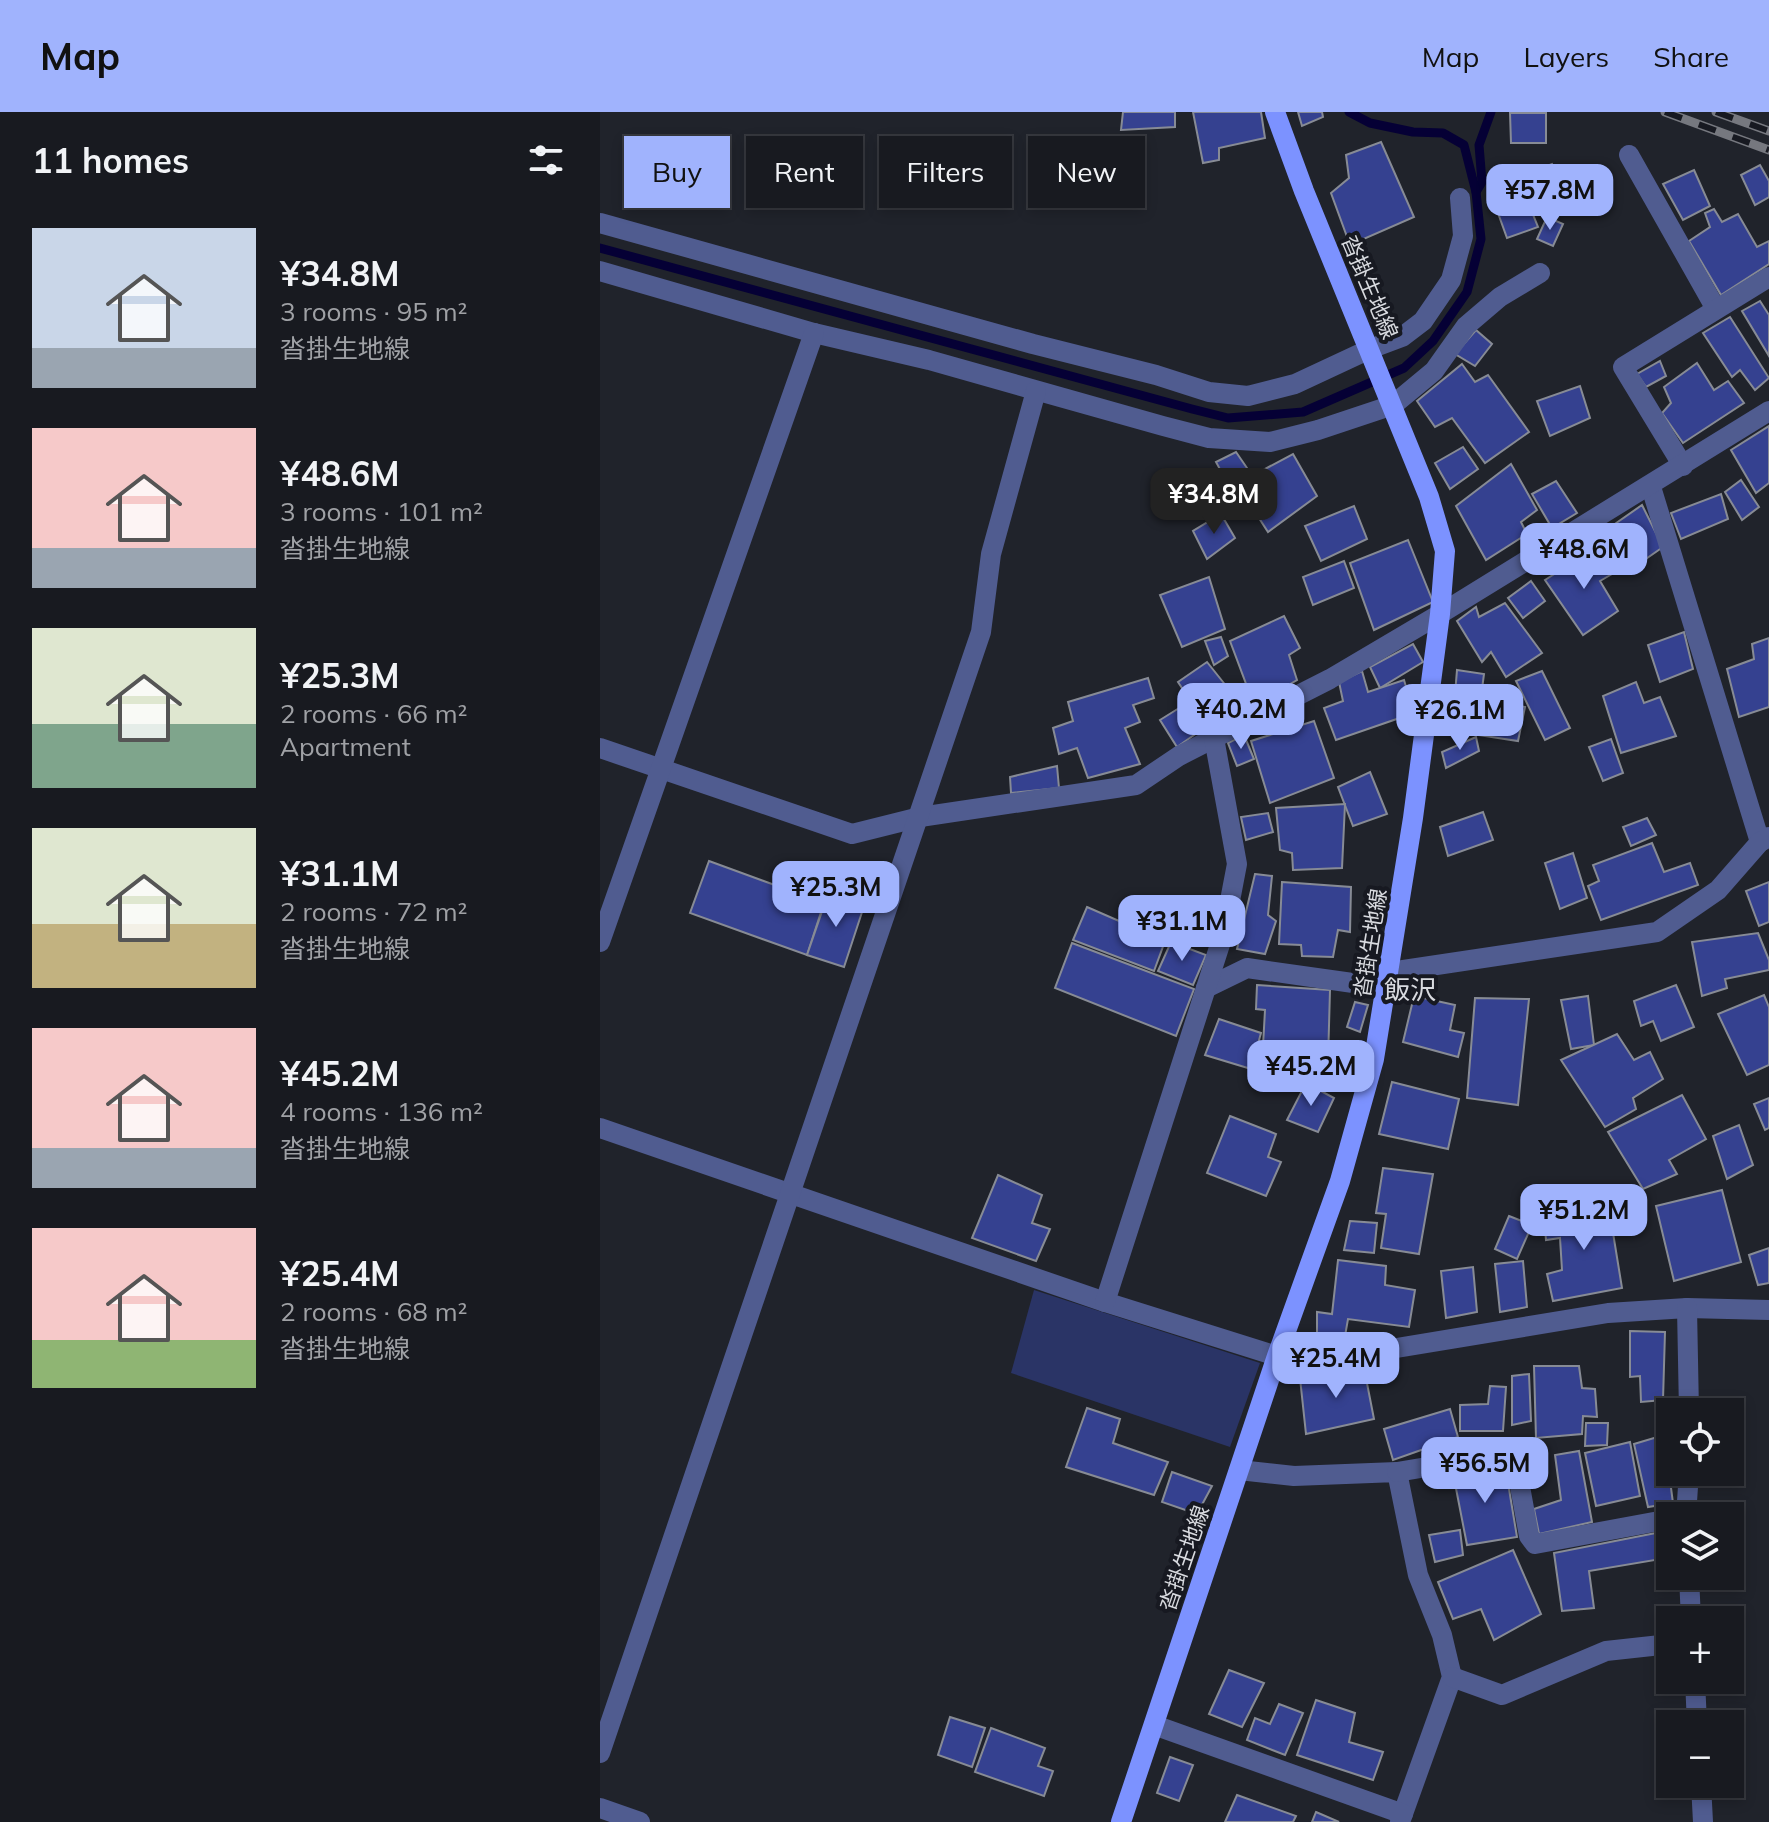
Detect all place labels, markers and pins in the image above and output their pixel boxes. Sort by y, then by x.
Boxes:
pin: ¥57.8M [1485,164,1615,232]
pin: ¥34.8M [1149,468,1279,536]
pin: ¥48.6M [1519,523,1649,591]
pin: ¥40.2M [1176,683,1306,751]
pin: ¥26.1M [1395,684,1525,752]
pin: ¥25.3M [771,861,901,929]
pin: ¥31.1M [1117,895,1247,963]
pin: ¥45.2M [1246,1040,1376,1108]
pin: ¥51.2M [1519,1184,1649,1252]
pin: ¥25.4M [1271,1332,1401,1400]
pin: ¥56.5M [1420,1437,1550,1505]

